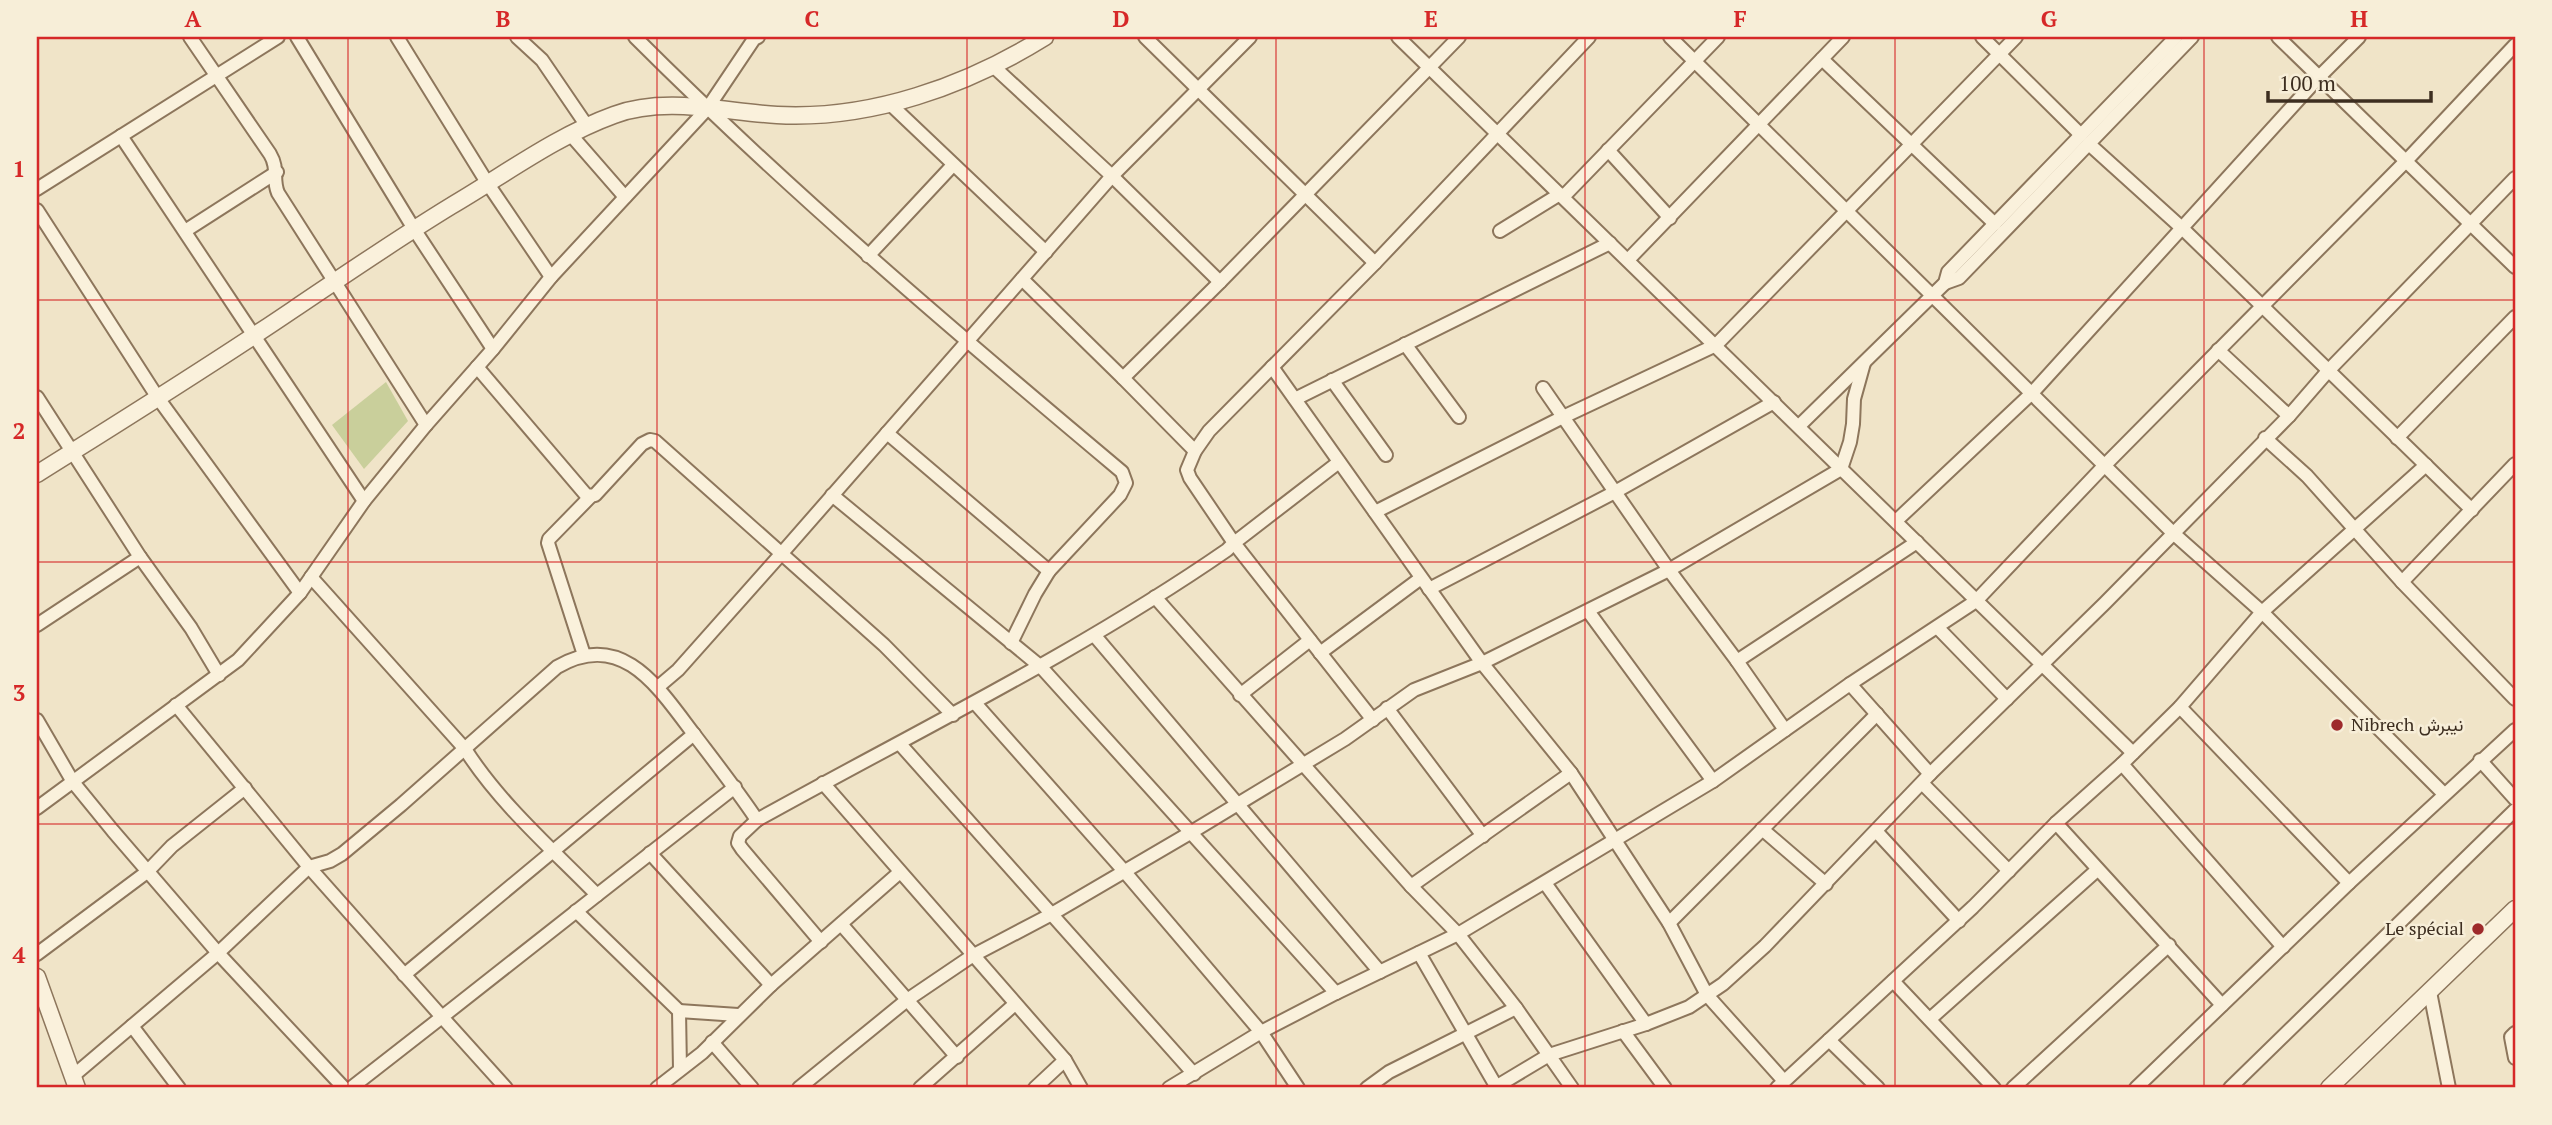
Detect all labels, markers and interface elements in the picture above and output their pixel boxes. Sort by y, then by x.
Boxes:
text: A [185,3,202,34]
text: B [496,3,511,34]
text: C [805,3,820,34]
text: D [1113,3,1130,34]
text: E [1424,3,1438,34]
text: F [1733,3,1747,34]
text: G [2041,3,2058,34]
text: H [2350,3,2368,34]
scale bar [2268,60,2431,104]
text: 100 m [2279,69,2336,97]
text: 1 [13,153,26,184]
text: 2 [13,415,26,446]
text: 3 [13,677,26,708]
place label: Nibrech نيبرش [2351,712,2463,736]
marker: Nibrech نيبرش [2329,717,2345,733]
place label: Le spécial [2385,916,2464,940]
marker: Le spécial [2470,921,2486,937]
text: 4 [13,939,26,970]

